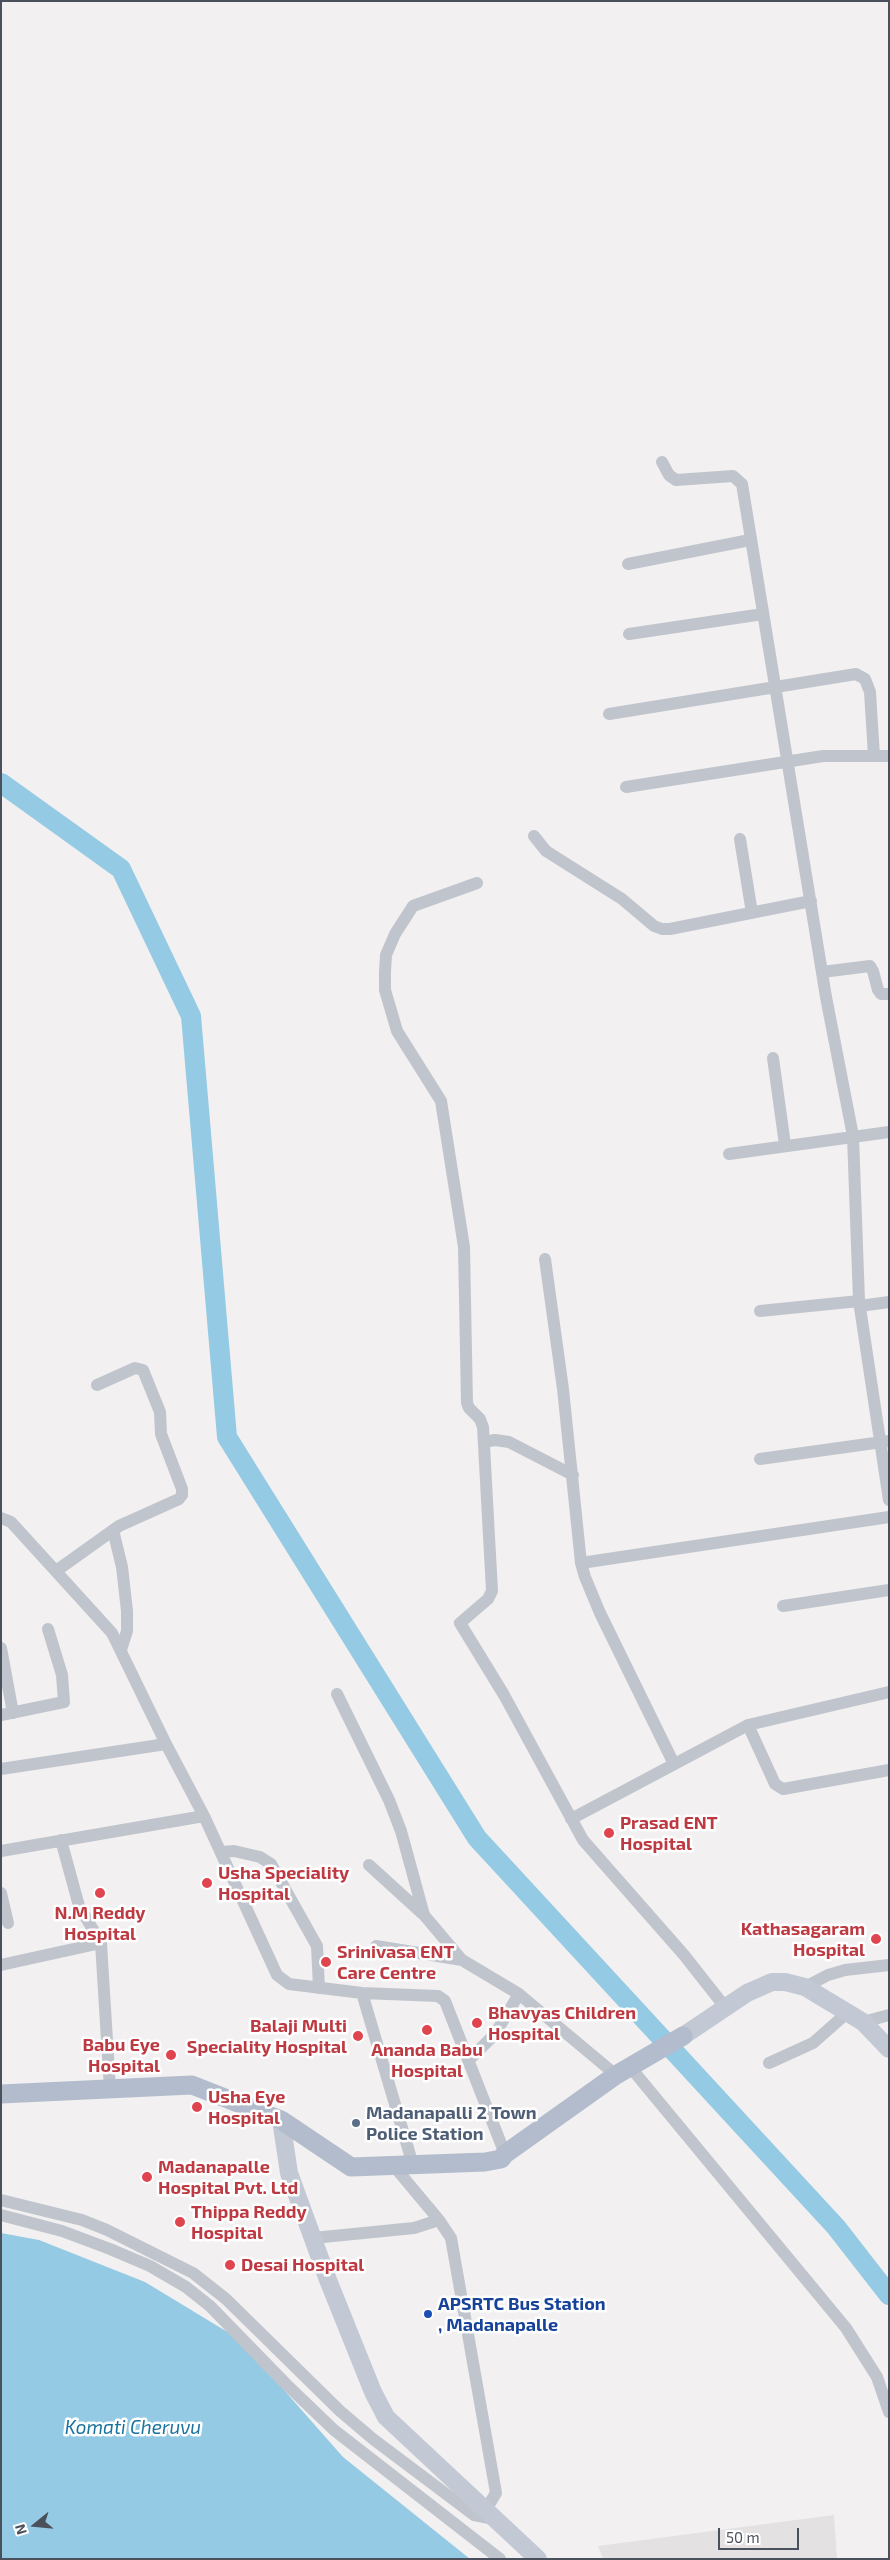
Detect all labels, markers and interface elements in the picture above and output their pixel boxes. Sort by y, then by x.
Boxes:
place label: Prasad ENT Hospital [620,1812,718,1855]
marker: Prasad ENT Hospital [602,1826,616,1840]
place label: Usha Speciality Hospital [218,1862,349,1905]
marker: Usha Speciality Hospital [200,1876,214,1890]
marker: N.M Reddy Hospital [93,1886,107,1900]
place label: N.M Reddy Hospital [54,1902,146,1945]
place label: Kathasagaram Hospital [741,1918,865,1960]
marker: Kathasagaram Hospital [869,1932,883,1946]
place label: Srinivasa ENT Care Centre [337,1941,454,1984]
marker: Srinivasa ENT Care Centre [319,1955,333,1969]
place label: Bhavyas Children Hospital [488,2002,636,2045]
place label: Balaji Multi Speciality Hospital [187,2015,347,2058]
marker: Bhavyas Children Hospital [470,2016,484,2030]
marker: Ananda Babu Hospital [420,2023,434,2037]
marker: Balaji Multi Speciality Hospital [351,2029,365,2043]
place label: Babu Eye Hospital [82,2034,160,2076]
place label: Ananda Babu Hospital [371,2039,483,2082]
marker: Babu Eye Hospital [164,2048,178,2062]
place label: Usha Eye Hospital [208,2086,285,2128]
marker: Usha Eye Hospital [190,2100,204,2114]
place label: Madanapalli 2 Town Police Station [366,2102,537,2144]
marker: Madanapalli 2 Town Police Station [350,2117,362,2129]
place label: Madanapalle Hospital Pvt. Ltd [158,2156,298,2198]
marker: Madanapalle Hospital Pvt. Ltd [140,2170,154,2184]
place label: Thippa Reddy Hospital [191,2201,307,2244]
marker: Thippa Reddy Hospital [173,2215,187,2229]
place label: Desai Hospital [241,2254,364,2276]
marker: Desai Hospital [223,2258,237,2272]
place label: APSRTC Bus Station , Madanapalle [438,2293,606,2336]
marker: APSRTC Bus Station , Madanapalle [422,2308,434,2320]
water label: Komati Cheruvu [65,2417,201,2439]
north arrow [10,2500,60,2550]
scale bar [720,2518,801,2550]
text: N [11,2522,30,2537]
text: 50 m [726,2528,760,2546]

